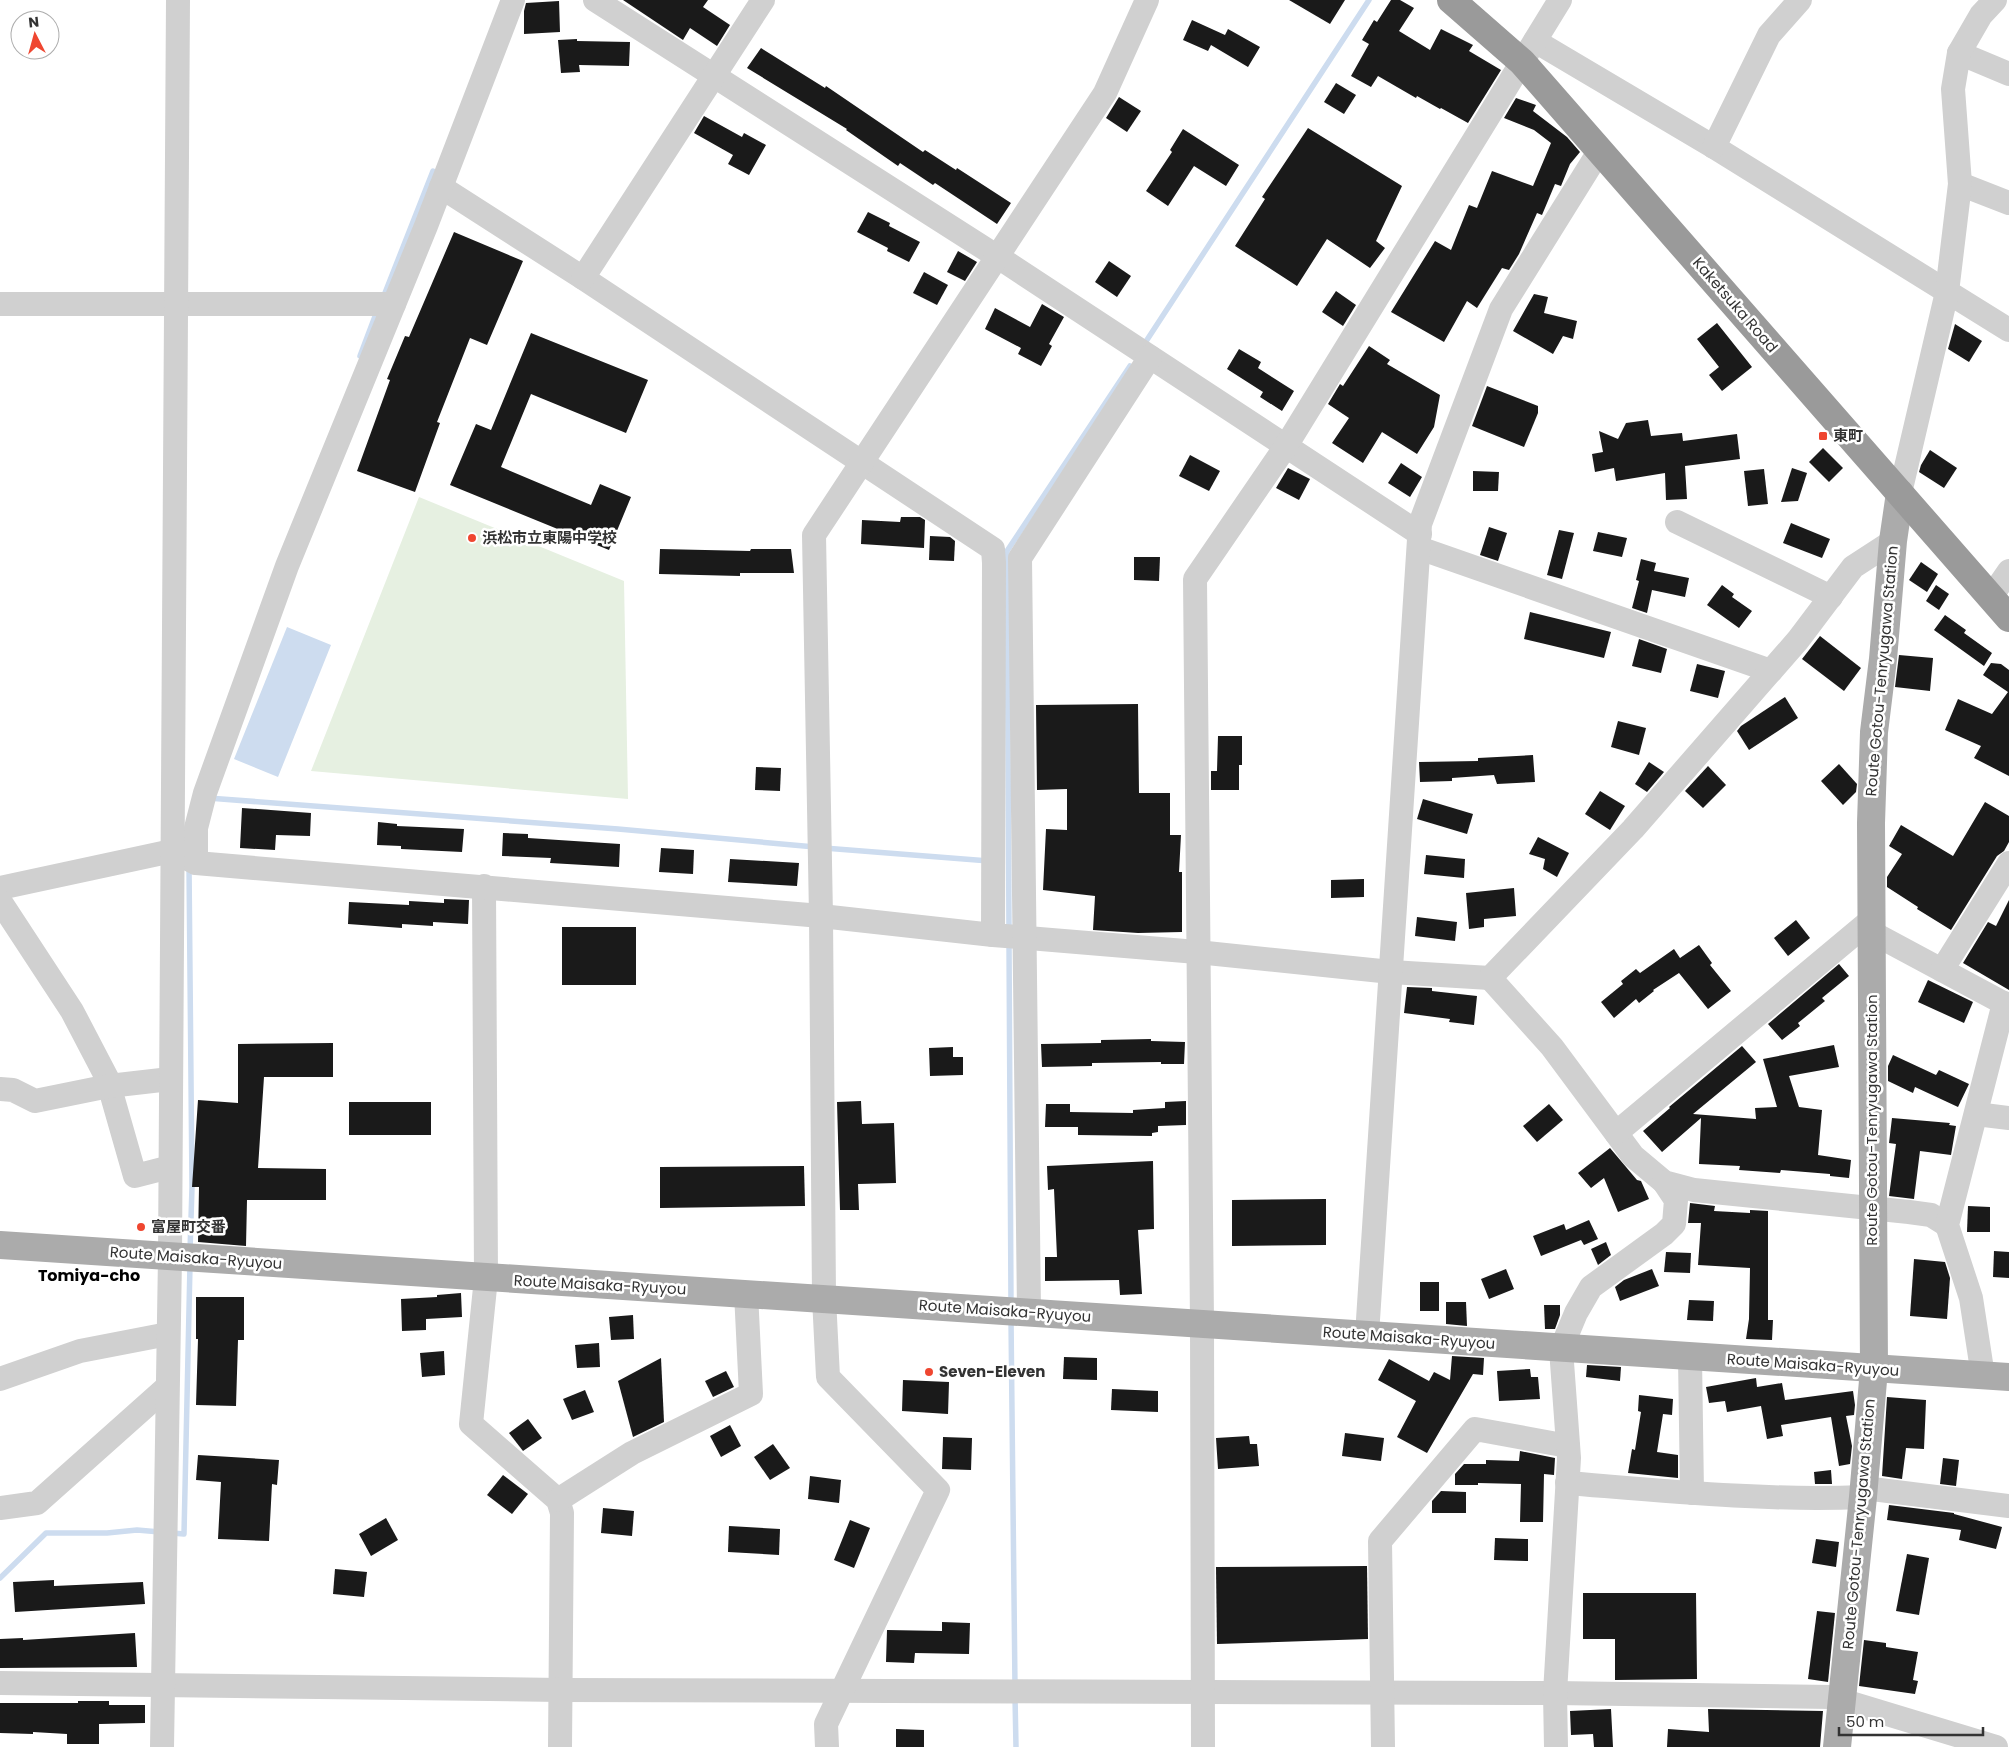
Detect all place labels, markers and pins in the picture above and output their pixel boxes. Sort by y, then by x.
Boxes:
place label: 東町 [1833,425,1863,446]
marker: 東町 [1817,430,1829,442]
place label: 浜松市立東陽中学校 [482,527,617,548]
marker: 浜松市立東陽中学校 [466,532,478,544]
place label: 富屋町交番 [151,1216,226,1237]
marker: 富屋町交番 [135,1221,147,1233]
place label: Seven-Eleven [939,1361,1045,1382]
marker: Seven-Eleven [923,1366,935,1378]

